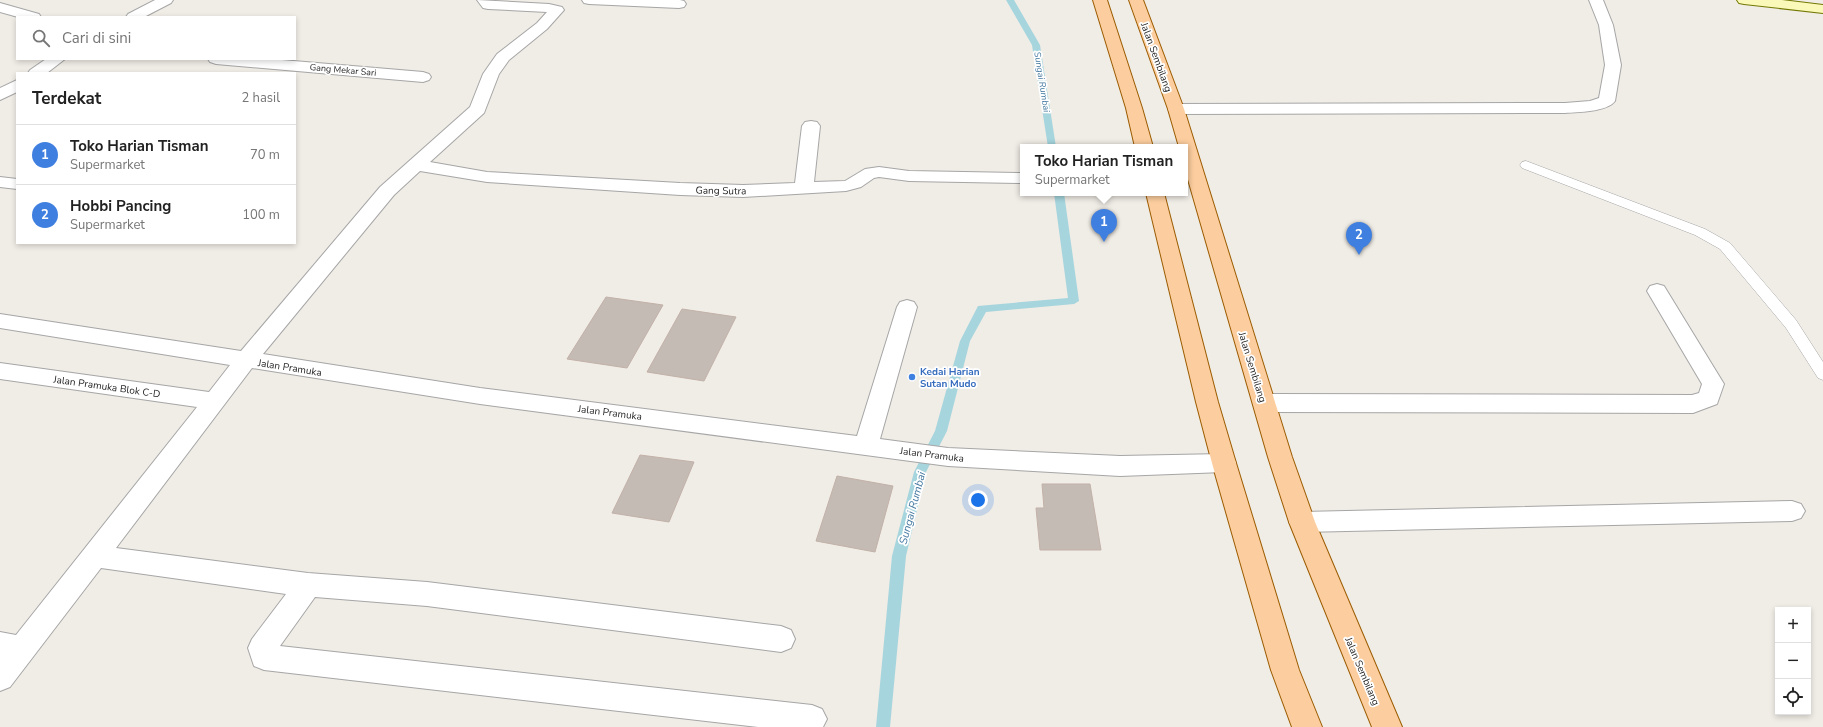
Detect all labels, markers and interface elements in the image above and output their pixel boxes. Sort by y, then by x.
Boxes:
search box [16,16,296,60]
street label: Jalan Sembilang [1137,20,1175,94]
icon: search [30,27,52,49]
text: Cari di sini [62,28,131,48]
water label: Sungai Rumbai [1031,51,1053,114]
street label: Gang Mekar Sari [309,61,377,79]
text: Terdekat [32,87,101,110]
text: 2 hasil [241,89,280,107]
text: Toko Harian Tisman [70,136,209,156]
popup [1020,144,1188,196]
text: 1 [41,146,49,164]
text: 70 m [250,146,280,164]
text: Toko Harian Tisman [1035,151,1173,171]
text: Supermarket [70,156,145,174]
text: Supermarket [1035,171,1110,189]
street label: Gang Sutra [695,184,746,198]
text: Hobbi Pancing [70,196,171,216]
text: 2 [41,206,49,224]
text: 100 m [242,206,280,224]
pin: 1 [1091,209,1117,242]
text: Supermarket [70,216,145,234]
pin: 2 [1346,222,1372,255]
street label: Jalan Sembilang [1234,329,1269,404]
street label: Jalan Pramuka [256,356,323,380]
place label: Kedai Harian Sutan Mudo [920,365,980,391]
street label: Jalan Pramuka Blok C-D [51,372,161,401]
marker: Kedai Harian Sutan Mudo [907,372,917,382]
street label: Jalan Pramuka [576,402,643,424]
street label: Jalan Pramuka [898,444,965,466]
water label: Sungai Rumbai [896,470,929,546]
your location [968,490,988,510]
map controls [1775,607,1811,715]
button: + [1775,607,1811,643]
street label: Jalan Sembilang [1341,634,1383,708]
button: − [1775,643,1811,679]
button: locate [1775,679,1811,715]

